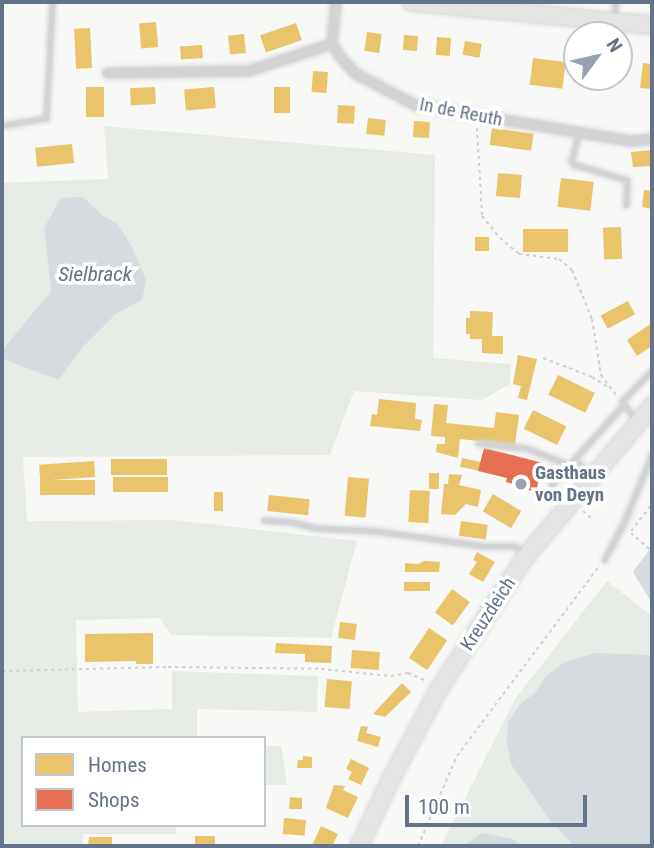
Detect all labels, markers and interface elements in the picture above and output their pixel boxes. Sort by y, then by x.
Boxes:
north arrow [563,21,633,91]
text: N [602,34,627,57]
street label: In de Reuth [418,93,504,131]
water label: Sielbrack [58,261,132,287]
place label: Gasthaus von Deyn [535,462,606,506]
marker: Gasthaus von Deyn [513,476,529,492]
street label: Kreuzdeich [456,573,520,655]
legend [21,736,266,827]
text: Homes [88,753,147,777]
scale bar [409,782,591,826]
text: Shops [88,788,140,812]
text: 100 m [418,795,470,819]

